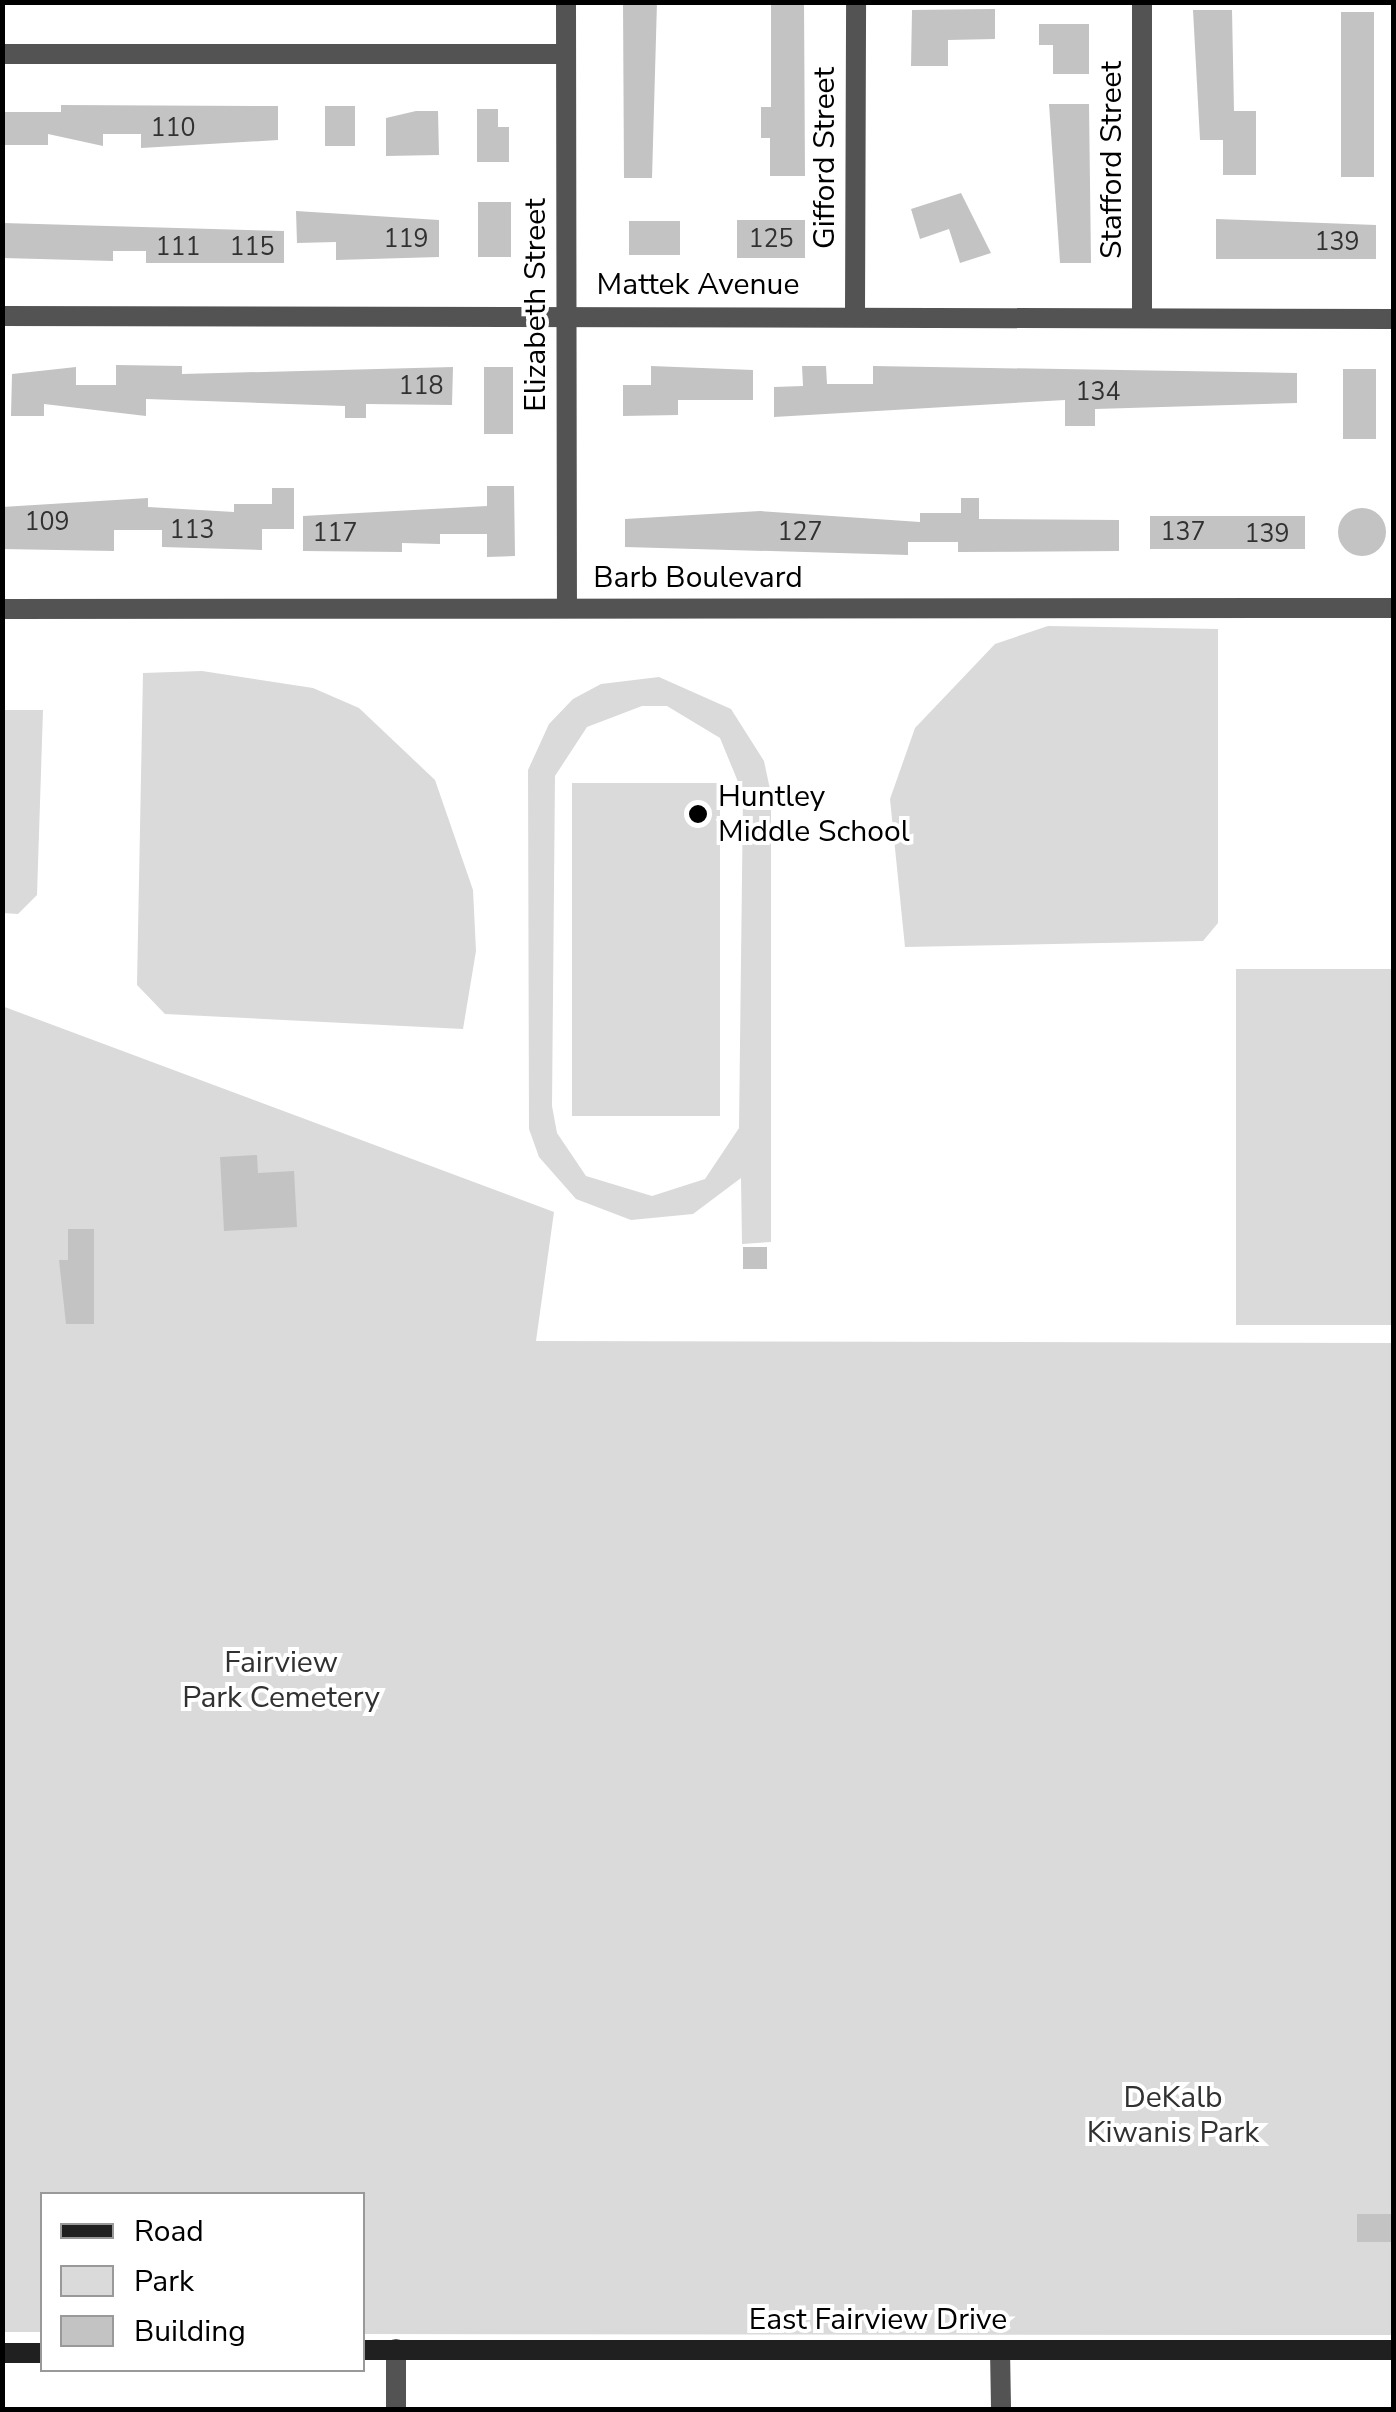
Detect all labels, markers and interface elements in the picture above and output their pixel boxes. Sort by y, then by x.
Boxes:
street label: Stafford Street [1094,61,1130,259]
street label: Gifford Street [807,67,843,249]
house number: 110 [151,113,195,143]
street label: Elizabeth Street [518,198,554,412]
house number: 119 [384,224,428,254]
house number: 125 [749,224,793,254]
house number: 139 [1315,227,1359,257]
house number: 111 [156,232,200,262]
house number: 115 [230,232,274,262]
street label: Mattek Avenue [597,267,799,303]
house number: 118 [399,371,443,401]
house number: 134 [1076,377,1120,407]
house number: 109 [25,507,69,537]
house number: 113 [170,515,214,545]
house number: 127 [778,517,822,547]
house number: 137 [1161,517,1205,547]
house number: 117 [313,518,357,548]
house number: 139 [1245,519,1289,549]
street label: Barb Boulevard [593,560,803,596]
place label: Huntley Middle School [718,779,910,850]
marker: Huntley Middle School [687,803,709,825]
park label: Fairview Park Cemetery [182,1645,380,1716]
park label: DeKalb Kiwanis Park [1087,2080,1259,2150]
legend [40,2192,365,2372]
text: Road [134,2211,204,2252]
text: Park [134,2261,194,2302]
street label: East Fairview Drive [749,2302,1007,2338]
text: Building [134,2311,246,2352]

